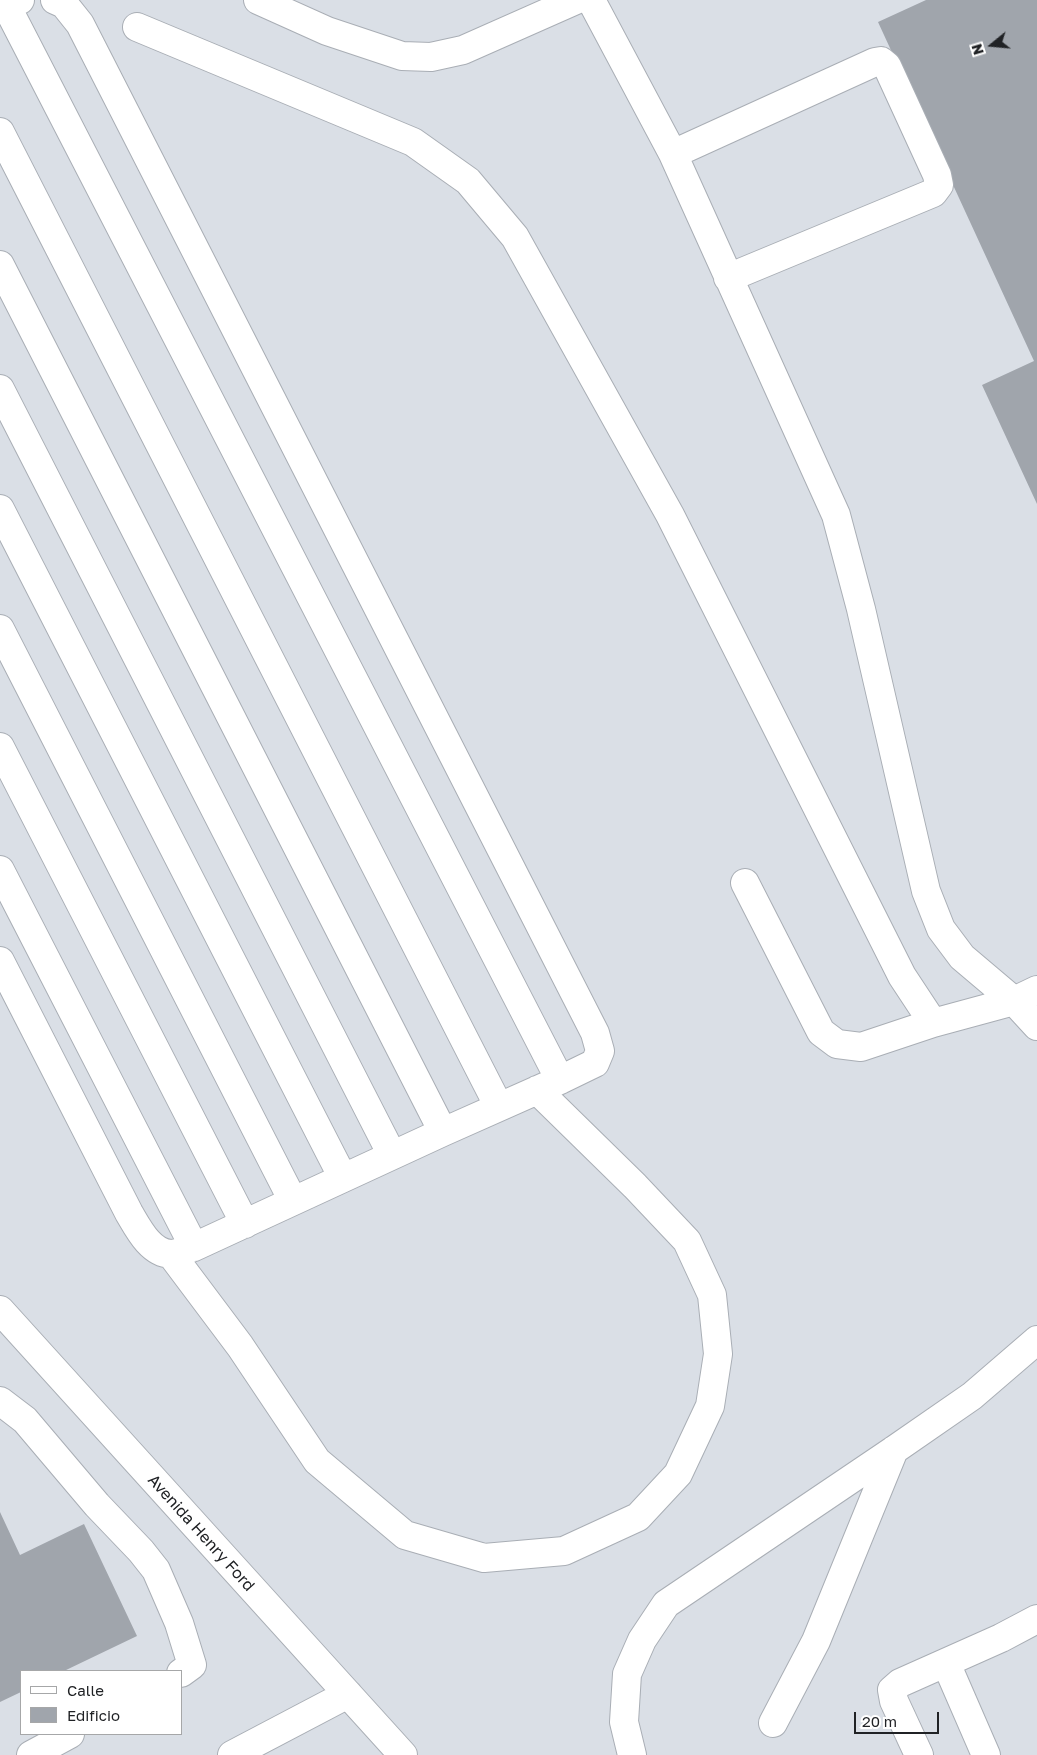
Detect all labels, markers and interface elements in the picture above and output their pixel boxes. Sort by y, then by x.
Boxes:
north arrow [967,20,1017,70]
text: N [967,42,987,57]
street label: Avenida Henry Ford [144,1471,258,1595]
legend [20,1670,182,1735]
text: Calle [67,1681,104,1699]
scale bar [857,1702,942,1734]
text: Edificio [67,1706,120,1724]
text: 20 m [862,1712,897,1730]

